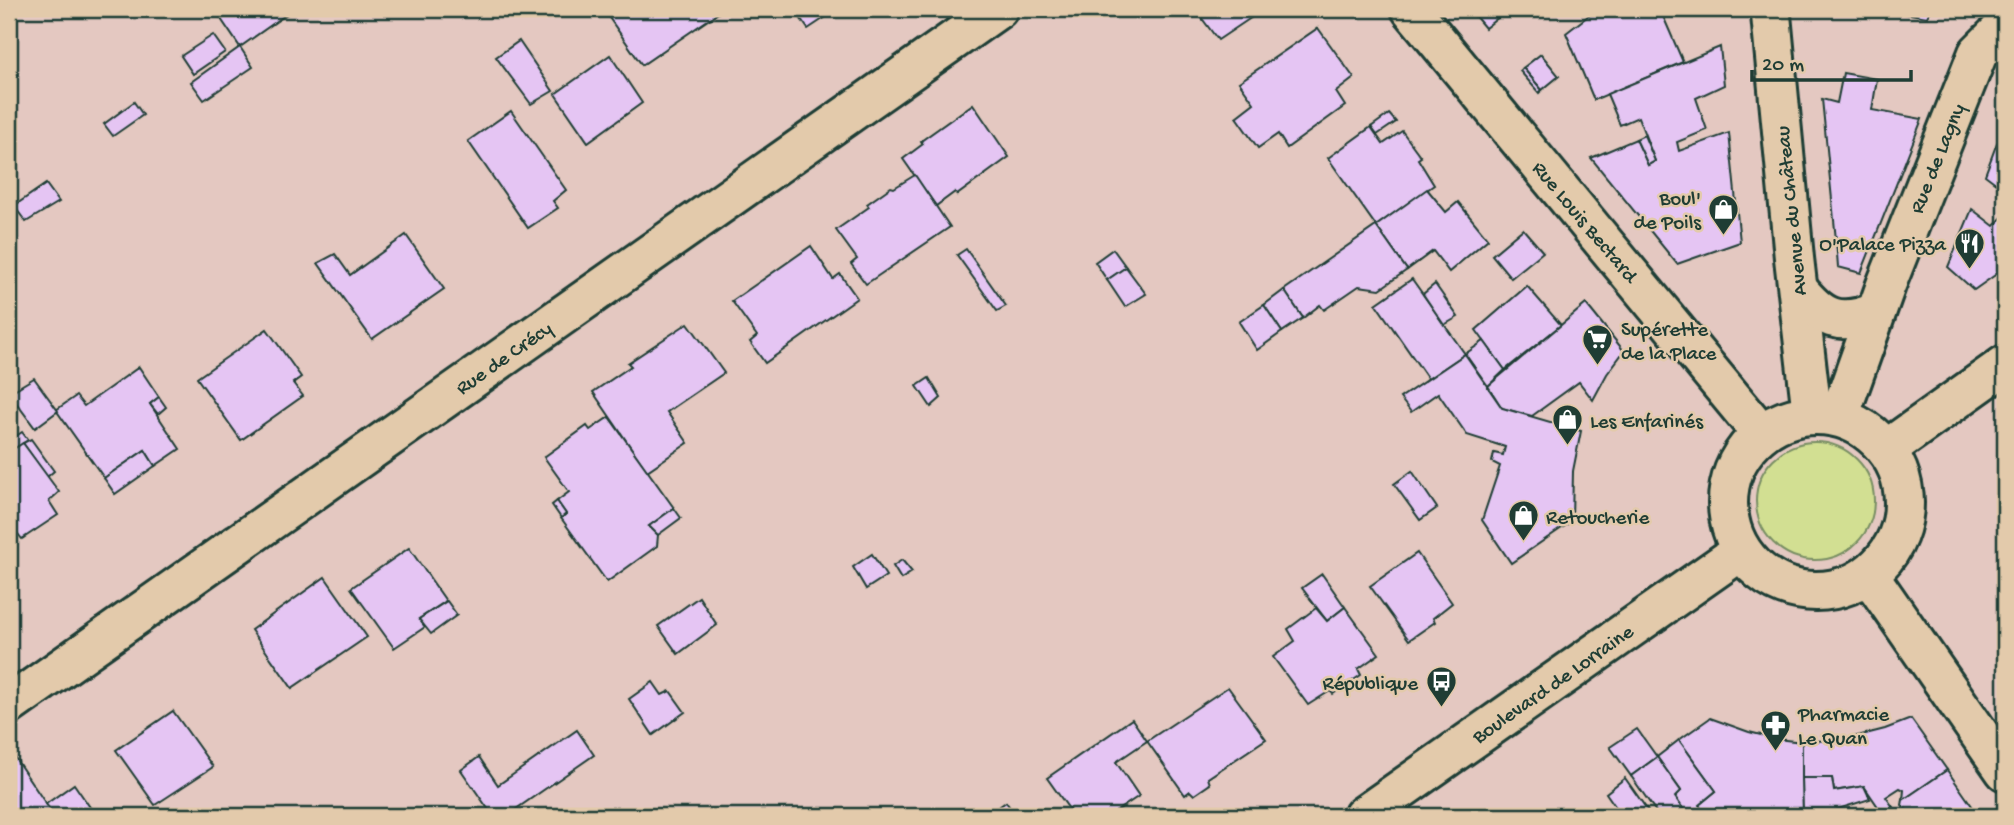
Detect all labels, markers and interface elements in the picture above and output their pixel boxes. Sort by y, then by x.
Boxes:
scale bar [1752,38,1911,82]
text: 20 m [1762,54,1804,79]
street label: Rue de Lagny [1906,101,1973,218]
street label: Avenue du Château [1772,124,1815,297]
street label: Rue Louis Bectard [1525,157,1643,290]
place label: Boul' de Poils [1633,188,1702,237]
shop icon: Boul' de Poils [1707,192,1741,236]
restaurant icon: O'Palace Pizza [1952,226,1986,270]
place label: O'Palace Pizza [1819,234,1947,259]
street label: Rue de Crécy [452,318,558,402]
place label: Supérette de la Place [1621,319,1717,368]
supermarket icon: Supérette de la Place [1581,323,1615,367]
shop icon: Les Enfarinés [1550,403,1584,447]
place label: Les Enfarinés [1590,411,1704,436]
shop icon: Retoucherie [1506,499,1540,543]
place label: Retoucherie [1546,507,1650,532]
street label: Boulevard de Lorraine [1468,620,1640,752]
bus stop icon: République [1424,665,1458,709]
place label: République [1322,673,1419,698]
place label: Pharmacie Le Quan [1797,704,1890,753]
pharmacy icon: Pharmacie Le Quan [1758,708,1792,752]

